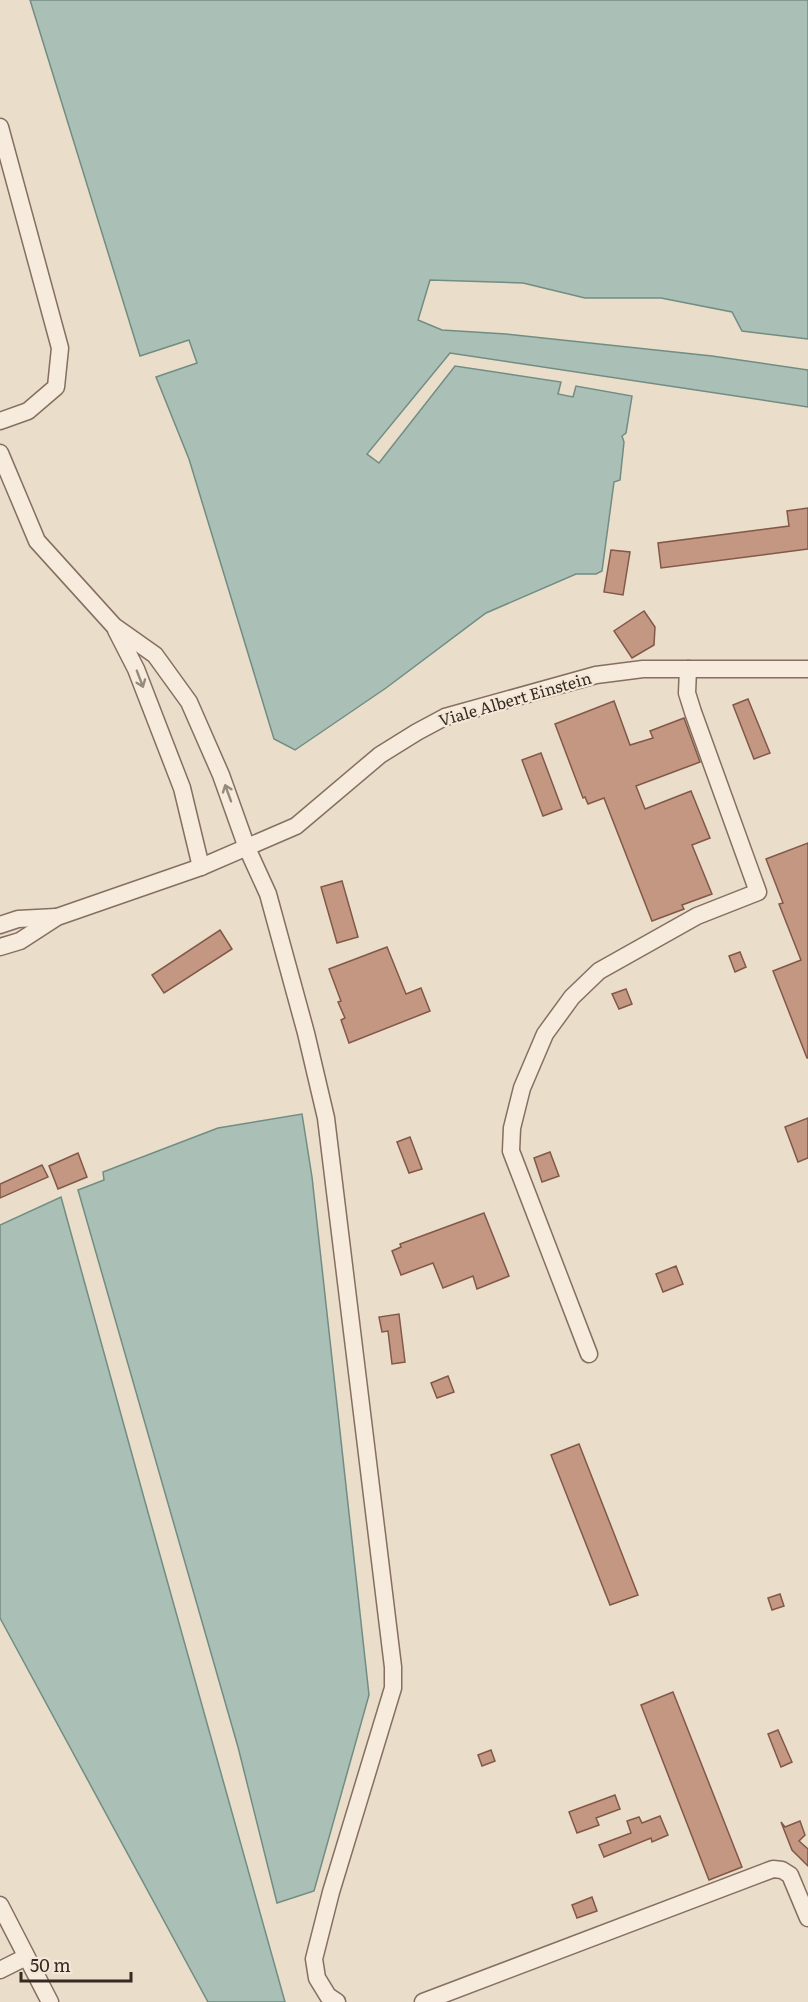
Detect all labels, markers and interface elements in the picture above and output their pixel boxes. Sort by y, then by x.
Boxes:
street label: Viale Albert Einstein [435,665,594,731]
one-way arrow [135,669,146,688]
one-way arrow [221,784,232,803]
scale bar [21,1945,130,1983]
text: 50 m [30,1951,71,1978]

